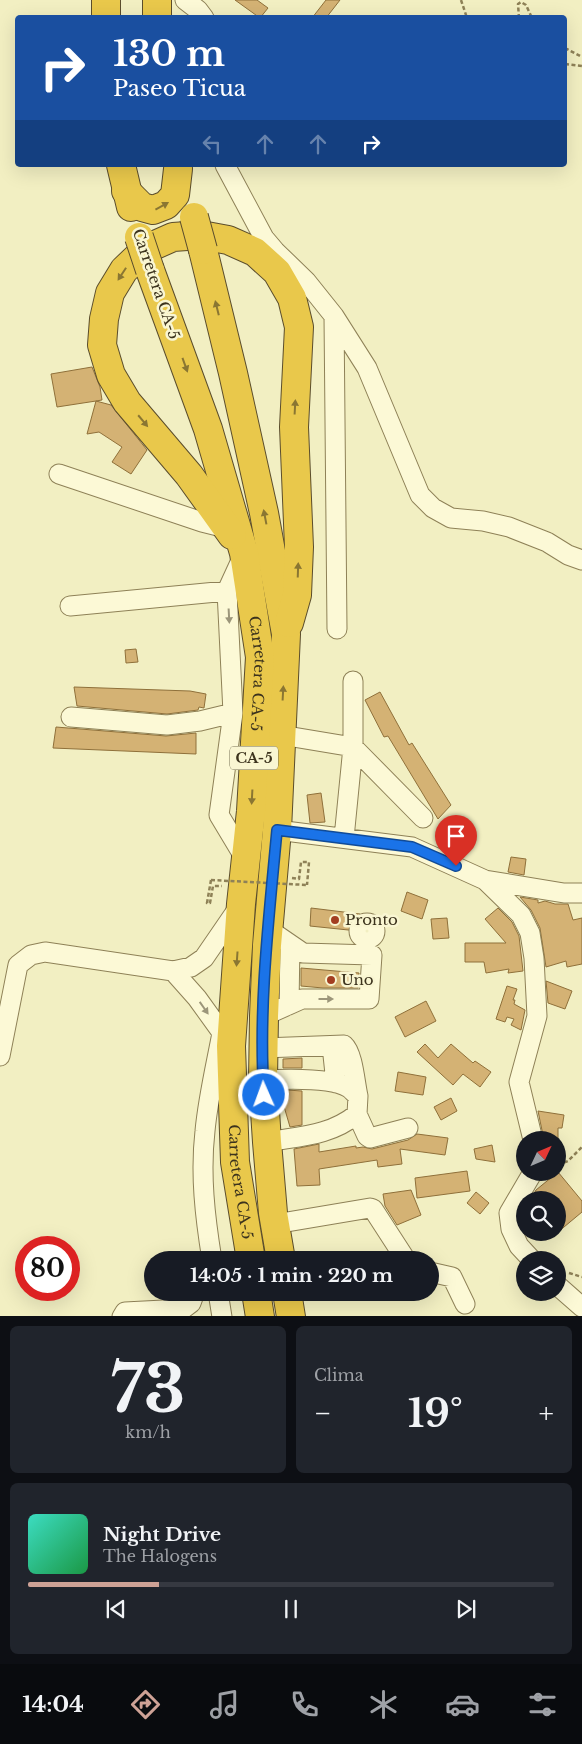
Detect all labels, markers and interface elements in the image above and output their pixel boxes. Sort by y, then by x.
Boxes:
text: 130 m [113,32,225,75]
icon: right [30,35,95,100]
text: Paseo Ticua [113,75,246,102]
icon: left [198,130,226,158]
icon: ahead [251,130,279,158]
icon: ahead [304,130,332,158]
icon: right [357,130,385,158]
one-way arrow [154,202,169,210]
street label: Carretera CA-5 [129,226,184,342]
one-way arrow [117,268,127,281]
one-way arrow [213,300,221,315]
one-way arrow [181,358,189,373]
one-way arrow [291,399,299,415]
one-way arrow [138,414,149,427]
one-way arrow [260,509,268,525]
one-way arrow [294,561,302,577]
one-way arrow [225,608,233,624]
street label: Carretera CA-5 [245,614,270,732]
one-way arrow [279,685,287,701]
road number: CA-5 [230,746,278,770]
one-way arrow [247,789,255,805]
pin [435,815,477,866]
icon: arrive [442,822,470,850]
place label: Pronto [345,910,398,929]
marker: Pronto [329,914,341,926]
one-way arrow [233,951,241,967]
place label: Uno [341,970,374,989]
marker: Uno [325,974,337,986]
one-way arrow [318,995,334,1003]
one-way arrow [199,1001,209,1014]
position arrow [237,1068,289,1120]
street label: Carretera CA-5 [225,1124,257,1241]
north arrow [516,1131,566,1181]
map controls [516,1131,566,1301]
button: search [516,1191,566,1241]
speed limit sign: 80 [15,1236,80,1301]
button: layers [516,1251,566,1301]
text: 14:05 · 1 min · 220 m [190,1264,393,1287]
text: 73 [111,1349,185,1430]
text: Clima [314,1365,364,1385]
text: 19° [408,1390,463,1437]
text: − [314,1396,332,1431]
text: + [539,1396,554,1431]
text: km/h [125,1422,171,1442]
text: Night Drive [103,1523,221,1546]
text: The Halogens [103,1546,217,1566]
icon: previous [102,1595,130,1623]
icon: pause [277,1595,305,1623]
icon: next [452,1595,480,1623]
icon: directions [128,1687,163,1722]
icon: music [207,1687,242,1722]
icon: phone [287,1687,322,1722]
icon: climate [366,1687,401,1722]
icon: car [445,1687,480,1722]
icon: filters [525,1687,560,1722]
text: 14:04 [22,1691,84,1718]

